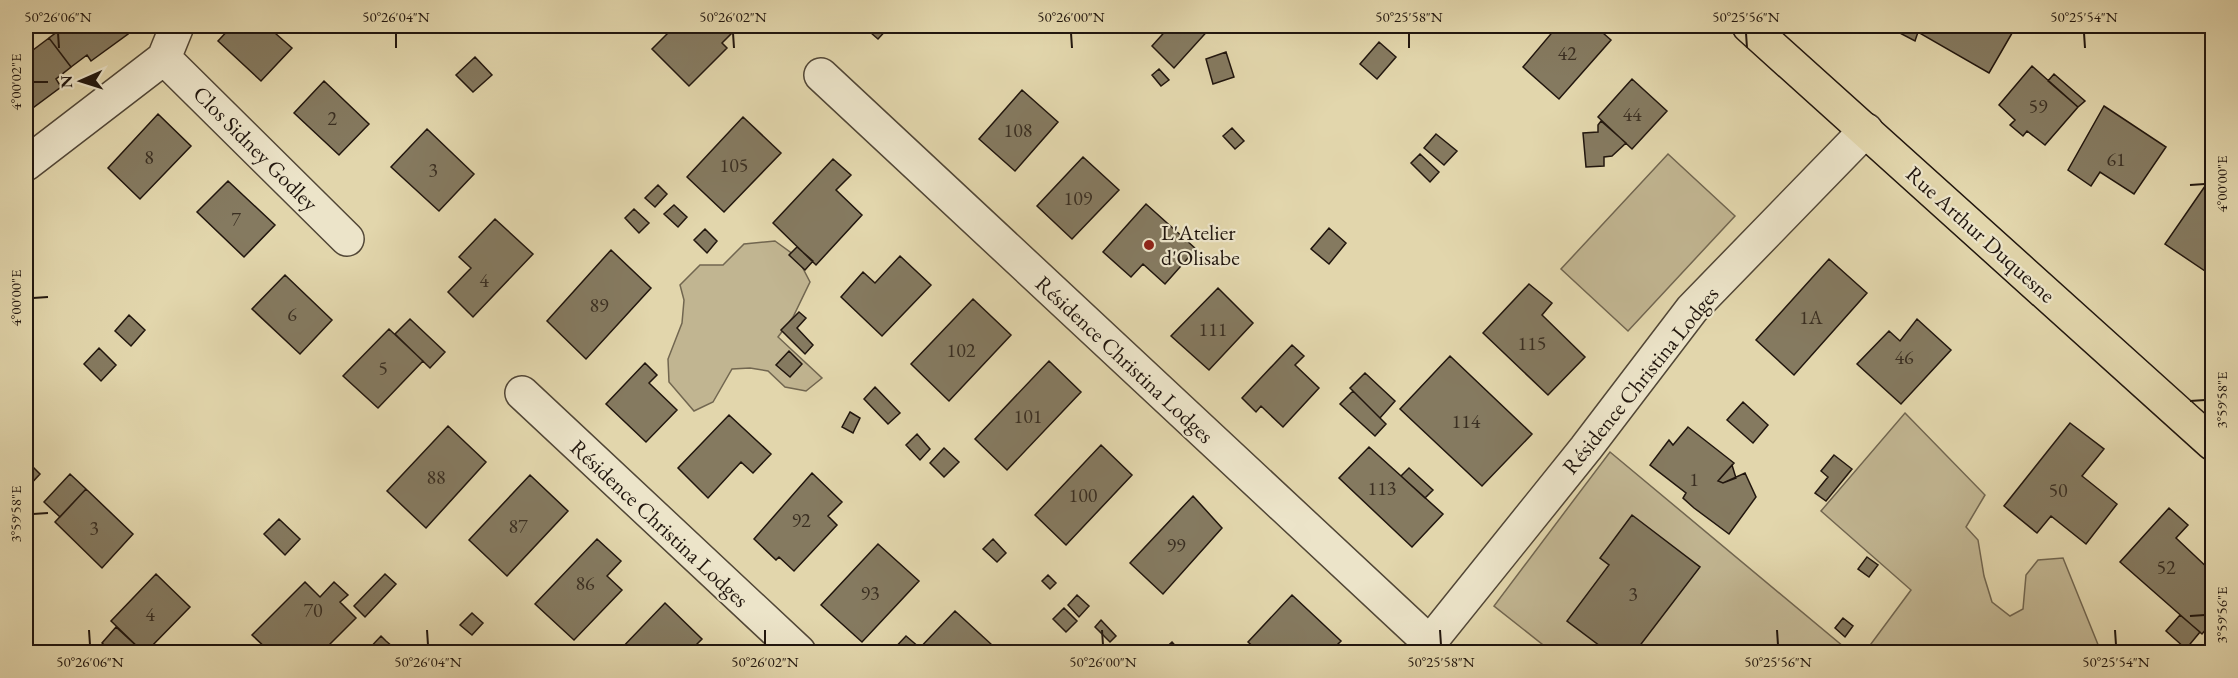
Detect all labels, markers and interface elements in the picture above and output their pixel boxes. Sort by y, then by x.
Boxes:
text: 50°26'06"N [24,7,92,26]
text: 50°26'04"N [362,7,430,26]
text: 50°26'02"N [699,7,767,26]
text: 50°26'00"N [1037,7,1105,26]
text: 50°25'58"N [1375,7,1443,26]
text: 50°25'56"N [1712,7,1780,26]
text: 50°25'54"N [2050,7,2118,26]
house number: 42 [1557,40,1577,66]
north arrow [51,51,111,111]
text: 4°00'02"E [6,53,25,110]
text: N [56,75,77,89]
street label: Clos Sidney Godley [187,79,325,217]
house number: 59 [2028,93,2048,119]
house number: 44 [1622,101,1642,127]
house number: 2 [327,105,337,131]
house number: 108 [1004,117,1032,143]
house number: 8 [144,144,154,170]
house number: 61 [2106,146,2126,172]
house number: 105 [720,152,748,178]
text: 4°00'00"E [2212,155,2231,212]
house number: 3 [428,157,438,183]
street label: Rue Arthur Duquesne [1900,160,2062,310]
house number: 109 [1064,185,1093,211]
house number: 7 [231,206,241,232]
place label: L'Atelier d'Olisabe [1161,218,1240,272]
marker: L'Atelier d'Olisabe [1142,238,1156,252]
house number: 4 [479,267,489,293]
text: 4°00'00"E [6,269,25,326]
street label: Résidence Christina Lodges [1029,269,1220,450]
street label: Résidence Christina Lodges [1556,280,1725,480]
house number: 89 [589,292,609,318]
house number: 6 [287,301,297,327]
house number: 1A [1799,304,1823,330]
house number: 111 [1199,316,1227,342]
house number: 115 [1518,330,1546,356]
house number: 102 [947,337,976,363]
house number: 46 [1894,344,1914,370]
house number: 5 [378,355,388,381]
text: 3°59'58"E [2212,371,2231,428]
house number: 101 [1014,403,1042,429]
house number: 114 [1452,408,1481,434]
street label: Résidence Christina Lodges [564,433,755,614]
house number: 88 [426,464,446,490]
house number: 1 [1689,466,1699,492]
house number: 113 [1368,475,1396,501]
house number: 50 [2048,477,2068,503]
house number: 100 [1069,482,1098,508]
text: 3°59'58"E [6,485,25,542]
house number: 92 [791,507,811,533]
house number: 87 [508,513,528,539]
house number: 3 [89,515,99,541]
house number: 99 [1166,532,1186,558]
house number: 52 [2156,554,2176,580]
house number: 86 [575,570,595,596]
house number: 93 [860,580,880,606]
house number: 3 [1628,581,1638,607]
text: 3°59'56"E [2212,586,2231,643]
house number: 70 [303,597,323,623]
house number: 4 [145,601,155,627]
text: 50°26'06"N [56,652,124,671]
text: 50°26'04"N [394,652,462,671]
text: 50°26'02"N [731,652,799,671]
text: 50°26'00"N [1069,652,1137,671]
text: 50°25'58"N [1407,652,1475,671]
text: 50°25'56"N [1744,652,1812,671]
text: 50°25'54"N [2082,652,2150,671]

